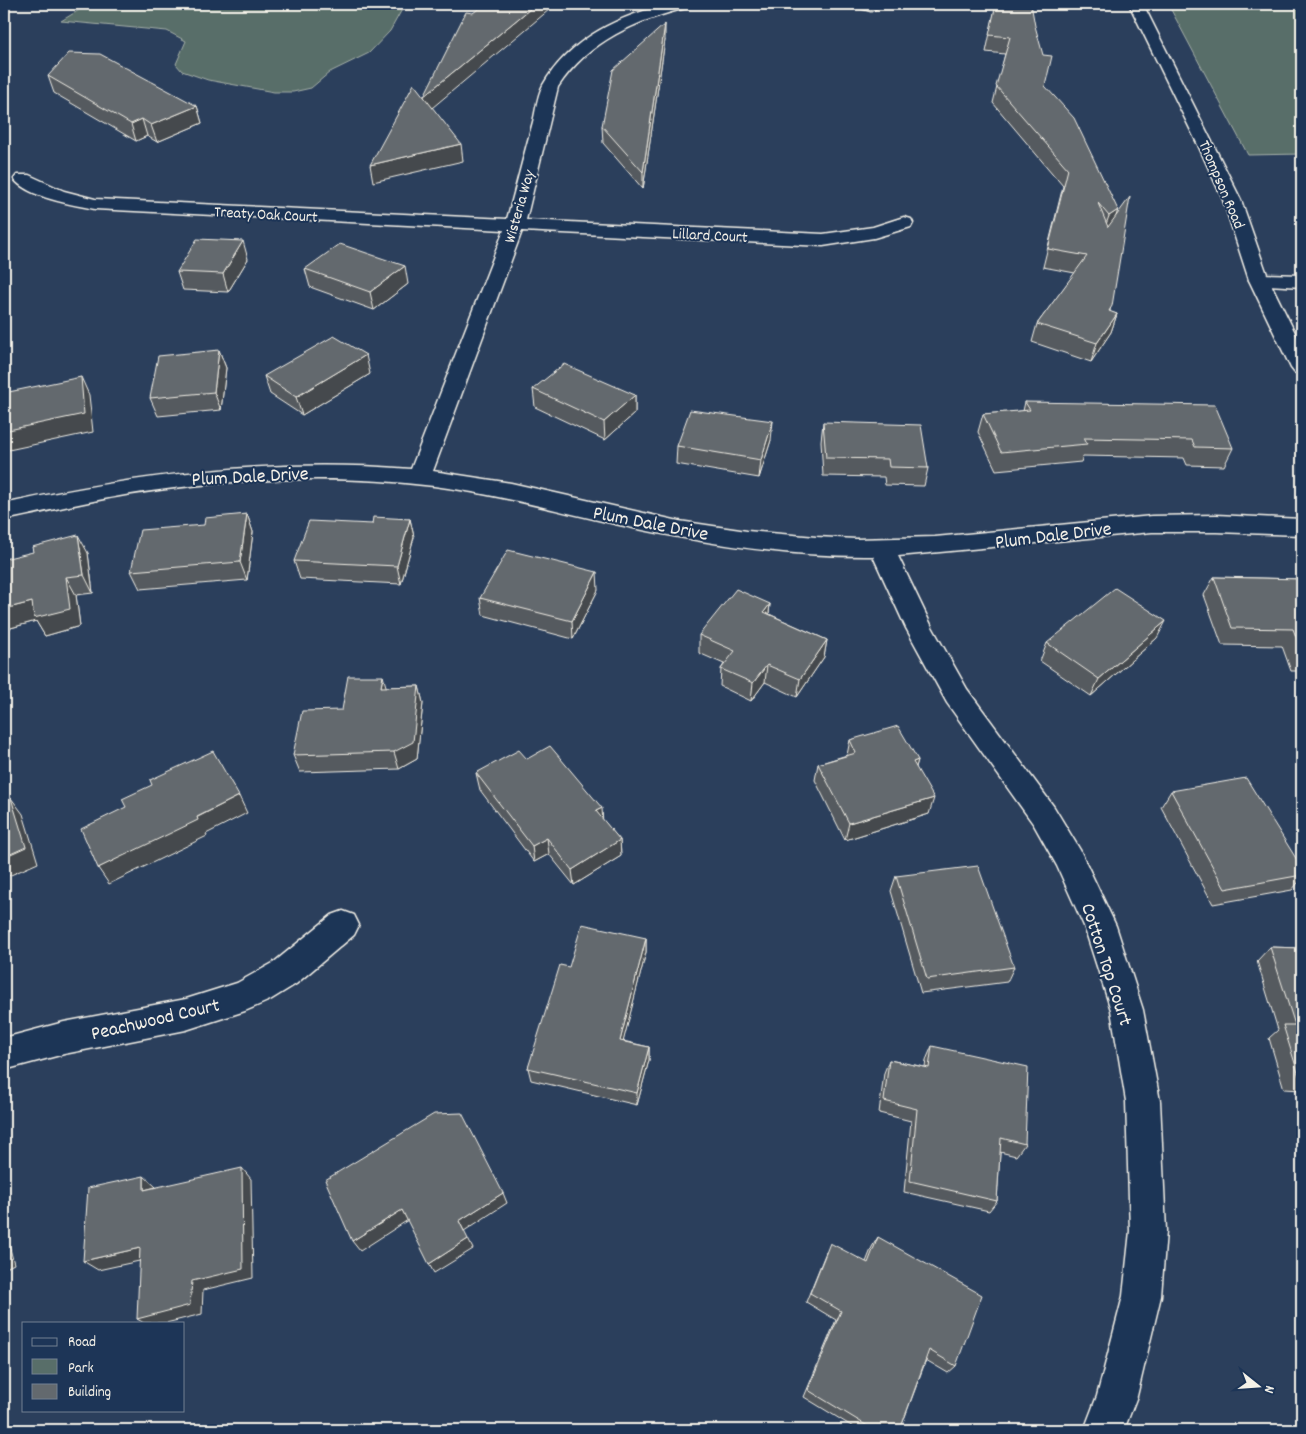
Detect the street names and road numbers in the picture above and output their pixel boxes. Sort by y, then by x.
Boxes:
street label: Thompson Road [1192,137,1250,233]
street label: Wisteria Way [499,167,542,246]
street label: Treaty Oak Court [214,201,318,230]
street label: Lillard Court [672,223,748,250]
street label: Plum Dale Drive [191,461,310,495]
street label: Plum Dale Drive [590,500,711,550]
street label: Plum Dale Drive [994,516,1113,558]
street label: Cotton Top Court [1072,900,1138,1030]
street label: Peachwood Court [89,993,223,1049]

